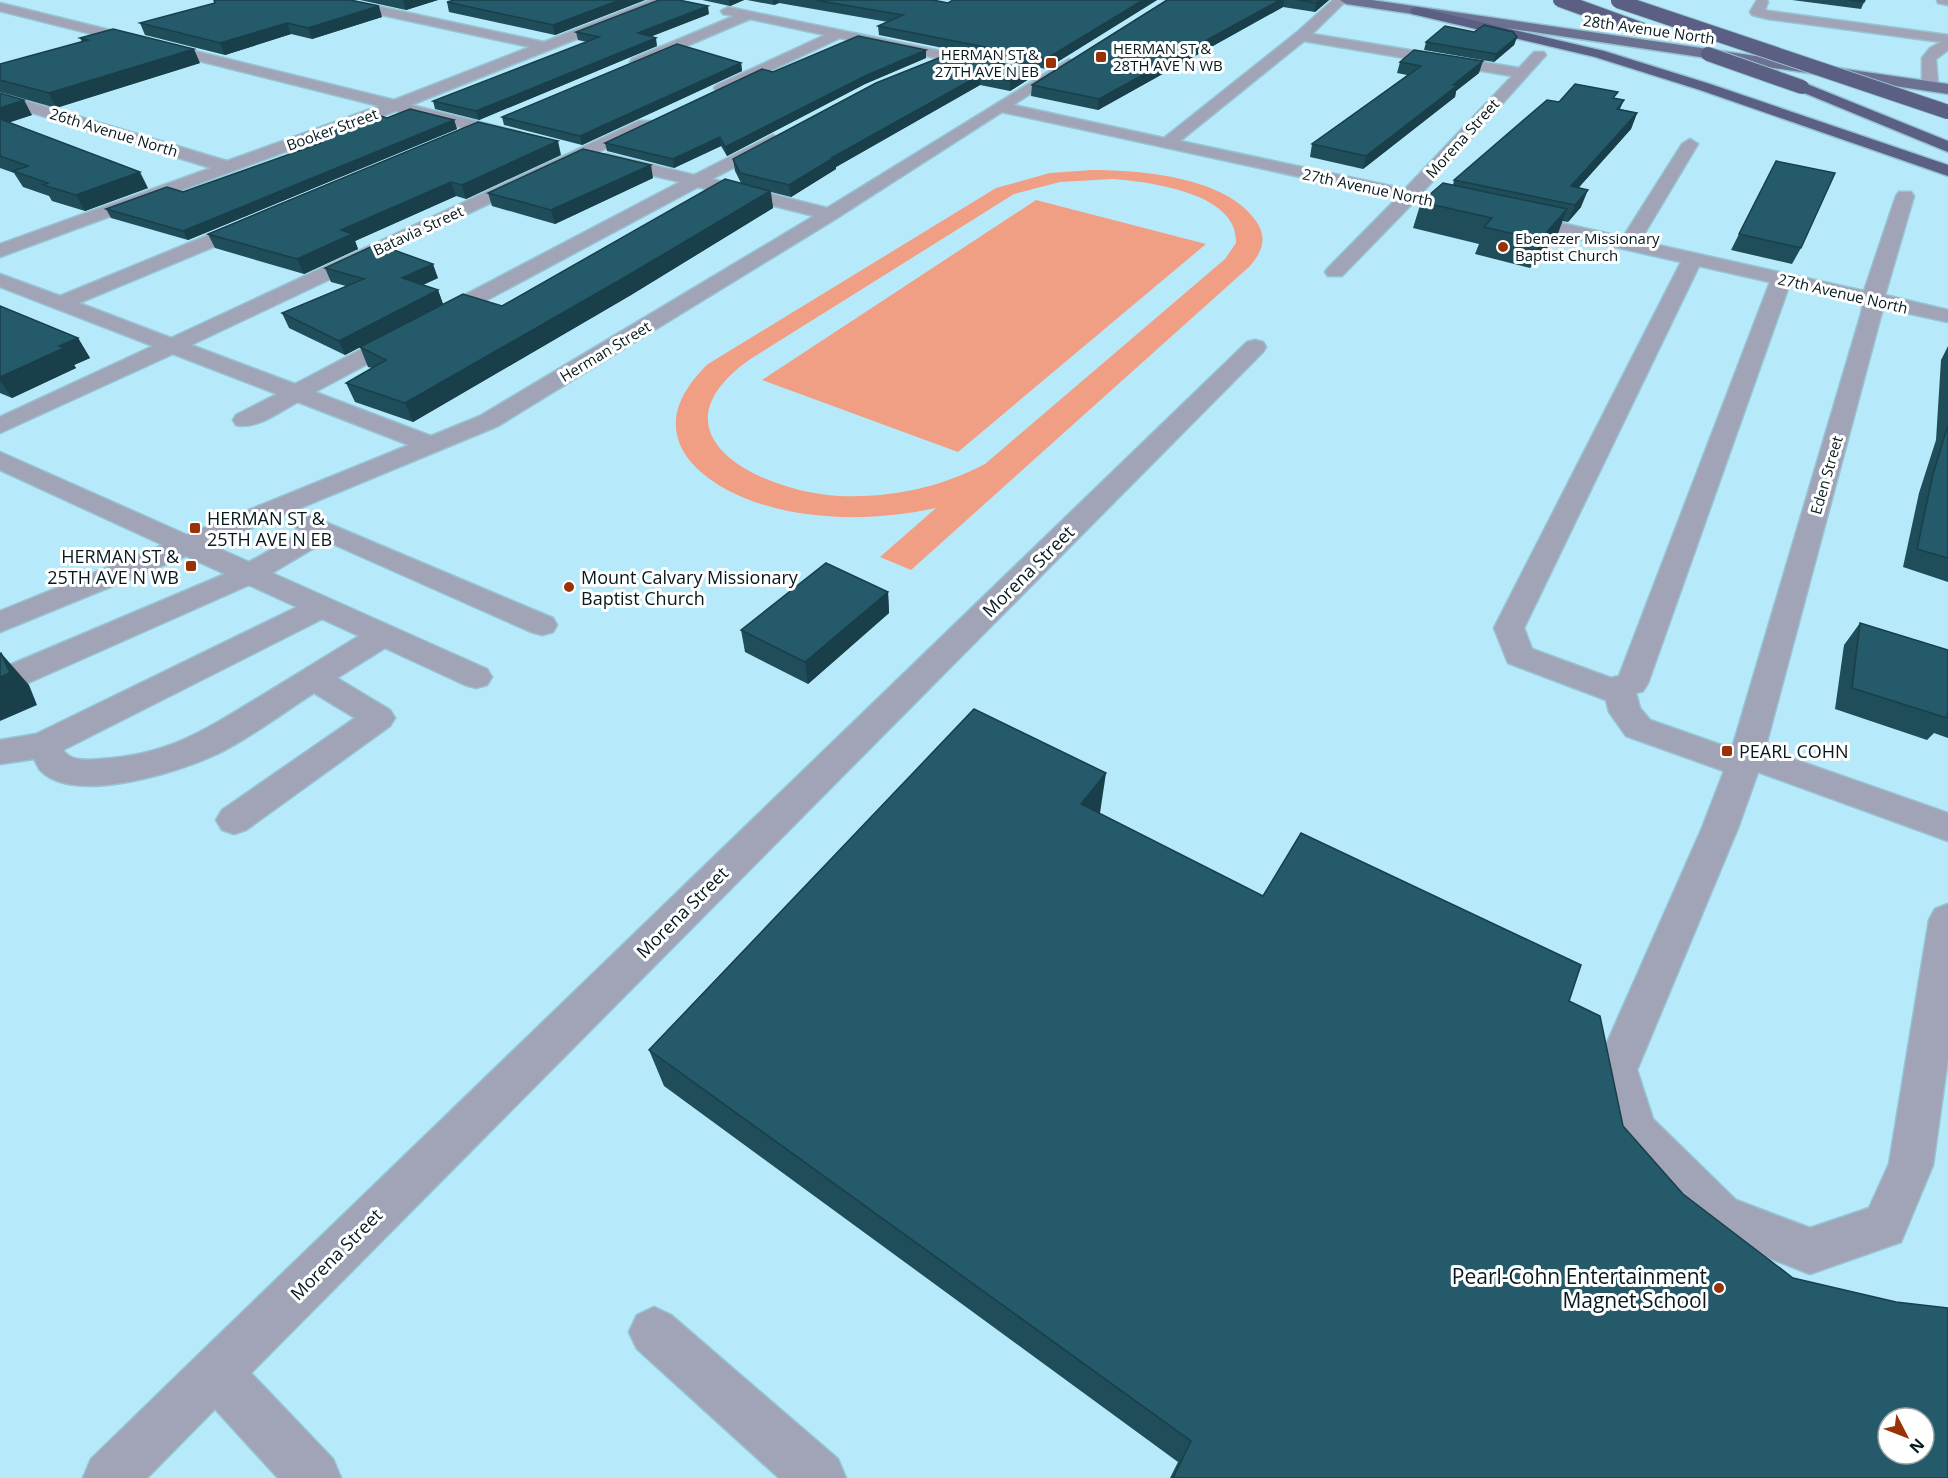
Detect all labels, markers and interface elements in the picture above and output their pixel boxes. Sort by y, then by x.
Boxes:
street label: 28th Avenue North [1582,10,1716,48]
place label: HERMAN ST & 28TH AVE N WB [1113,38,1223,75]
place label: HERMAN ST & 27TH AVE N EB [935,44,1039,81]
marker: HERMAN ST & 28TH AVE N WB [1094,50,1108,64]
marker: HERMAN ST & 27TH AVE N EB [1044,56,1058,70]
street label: Morena Street [1421,94,1503,182]
street label: 26th Avenue North [48,103,180,161]
street label: Booker Street [283,103,381,155]
street label: 27th Avenue North [1301,163,1435,211]
street label: Batavia Street [370,200,466,260]
place label: Ebenezer Missionary Baptist Church [1515,228,1660,265]
marker: Ebenezer Missionary Baptist Church [1496,240,1510,254]
street label: 27th Avenue North [1776,268,1910,318]
street label: Herman Street [556,316,654,386]
street label: Eden Street [1805,433,1847,517]
place label: HERMAN ST & 25TH AVE N EB [207,506,332,551]
street label: Morena Street [977,520,1079,622]
marker: HERMAN ST & 25TH AVE N EB [188,521,202,535]
place label: HERMAN ST & 25TH AVE N WB [47,544,180,589]
marker: HERMAN ST & 25TH AVE N WB [184,559,198,573]
place label: Mount Calvary Missionary Baptist Church [581,565,799,610]
marker: Mount Calvary Missionary Baptist Church [562,580,576,594]
place label: PEARL COHN [1739,739,1849,763]
marker: PEARL COHN [1720,744,1734,758]
street label: Morena Street [631,861,733,963]
street label: Morena Street [285,1203,387,1305]
place label: Pearl-Cohn Entertainment Magnet School [1452,1262,1707,1314]
marker: Pearl-Cohn Entertainment Magnet School [1712,1281,1726,1295]
north arrow [1876,1406,1936,1466]
text: N [1905,1434,1930,1458]

